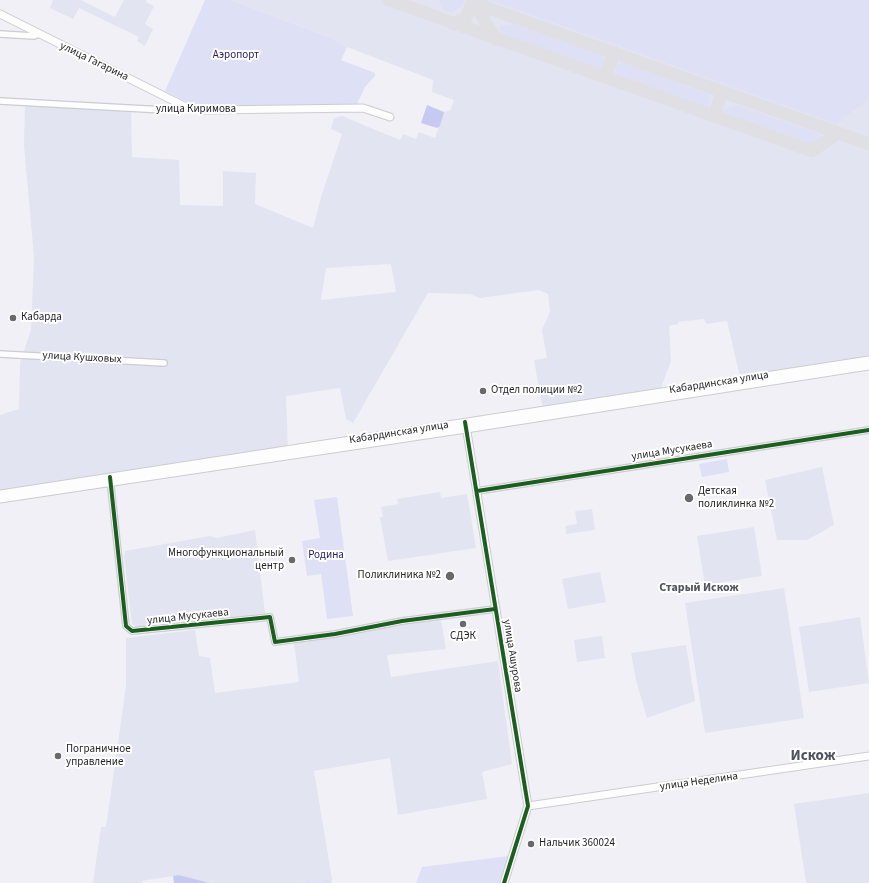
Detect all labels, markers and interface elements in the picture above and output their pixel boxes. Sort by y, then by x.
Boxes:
street label: улица Гагарина [58,40,130,84]
park label: Аэропорт [213,49,259,63]
street label: улица Киримова [156,103,236,117]
place label: Кабарда [21,311,62,325]
marker: Кабарда [8,313,18,323]
street label: улица Кушховых [42,349,122,367]
street label: Кабардинская улица [668,369,770,397]
place label: Отдел полиции №2 [491,384,583,398]
marker: Отдел полиции №2 [478,386,488,396]
street label: Кабардинская улица [348,419,450,447]
street label: улица Мусукаева [631,438,713,464]
place label: Детская поликлинка №2 [698,485,774,511]
marker: Детская поликлинка №2 [683,492,695,504]
place label: Многофункциональный центр [168,547,284,573]
park label: Родина [308,549,344,563]
marker: Многофункциональный центр [287,555,297,565]
place label: Поликлиника №2 [358,569,441,583]
marker: Поликлиника №2 [444,570,456,582]
district label: Старый Искож [659,581,739,595]
street label: улица Мусукаева [147,606,229,628]
marker: СДЭК [458,619,468,629]
street label: улица Ашурова [500,619,524,693]
place label: СДЭК [450,630,476,644]
place label: Пограничное управление [66,743,131,769]
district label: Искож [791,748,835,766]
marker: Пограничное управление [53,751,63,761]
street label: улица Неделина [659,770,739,794]
place label: Нальчик 360024 [539,837,615,851]
marker: Нальчик 360024 [526,839,536,849]

